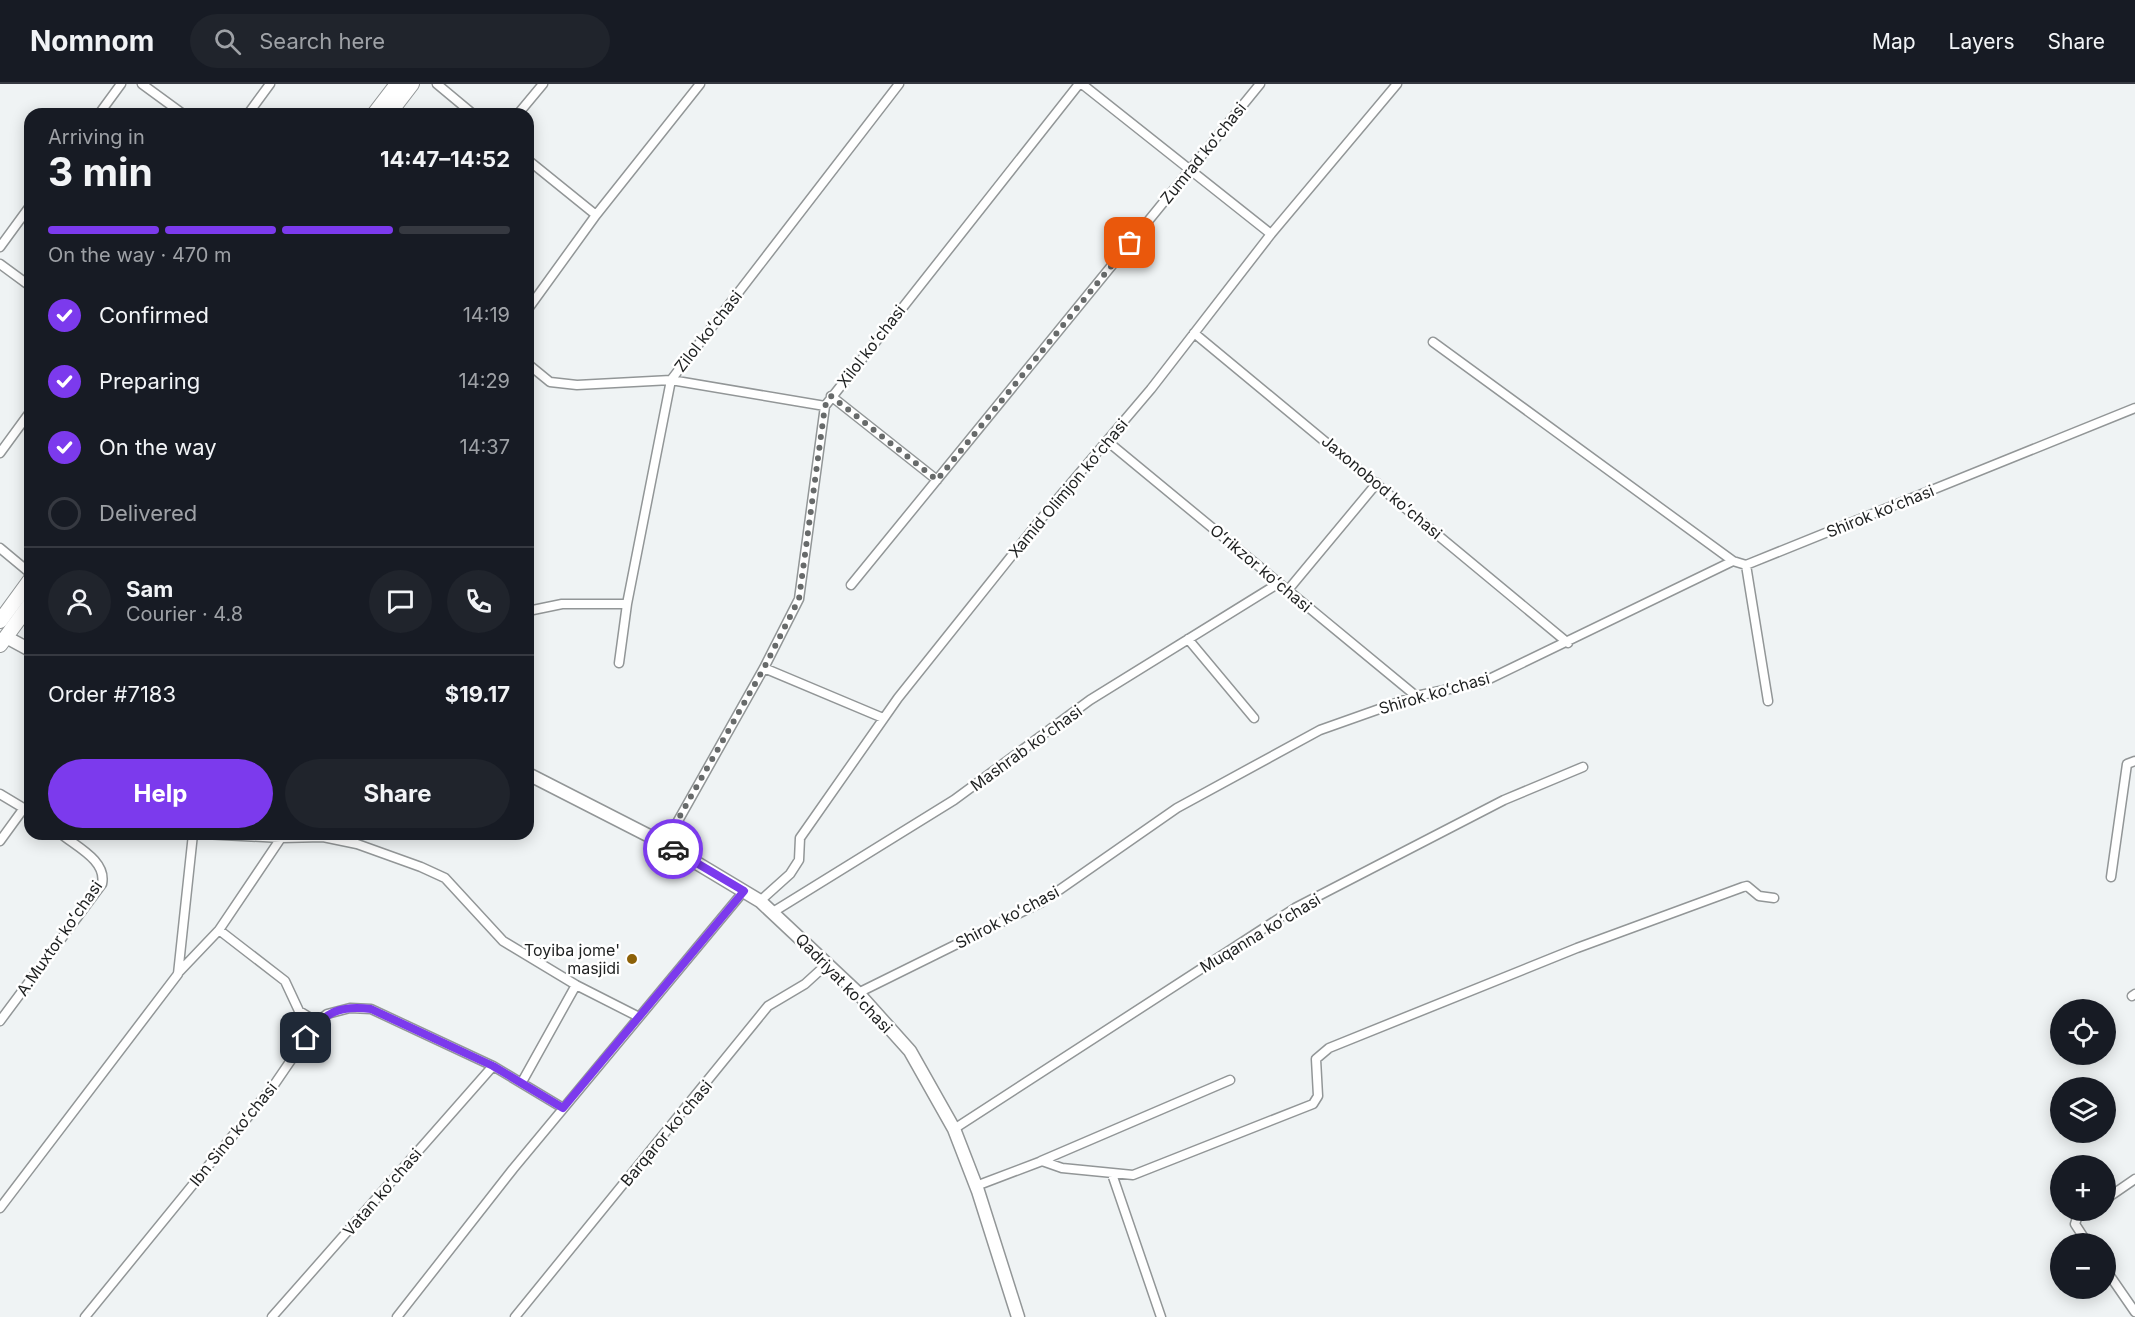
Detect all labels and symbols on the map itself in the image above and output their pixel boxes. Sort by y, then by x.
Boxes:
street label: Zumrad koʻchasi [1156,98,1250,208]
pin [1104,217,1155,268]
street label: Zilol koʻchasi [670,286,746,376]
street label: Xilol koʻchasi [833,301,909,391]
street label: Xamid Olimjon koʻchasi [1004,415,1132,561]
street label: Jaxonobod koʻchasi [1318,431,1446,543]
street label: Shirok koʻchasi [1823,480,1937,542]
street label: Oʻrikzor koʻchasi [1206,520,1316,616]
street label: Shirok koʻchasi [1376,668,1492,718]
street label: Mashrab koʻchasi [966,701,1086,795]
courier [643,819,703,879]
street label: A.Muxtor koʻchasi [12,877,106,999]
street label: Shirok koʻchasi [952,881,1062,953]
street label: Muqanna koʻchasi [1196,889,1324,977]
street label: Qadriyat ko'chasi [791,929,897,1037]
place label: Toyiba jome' masjidi [524,940,620,978]
marker: Toyiba jome' masjidi [625,952,639,966]
pin [280,1012,331,1063]
street label: Barqaror koʻchasi [616,1076,716,1190]
street label: Ibn Sino koʻchasi [185,1078,281,1190]
street label: Vatan koʻchasi [338,1144,426,1240]

